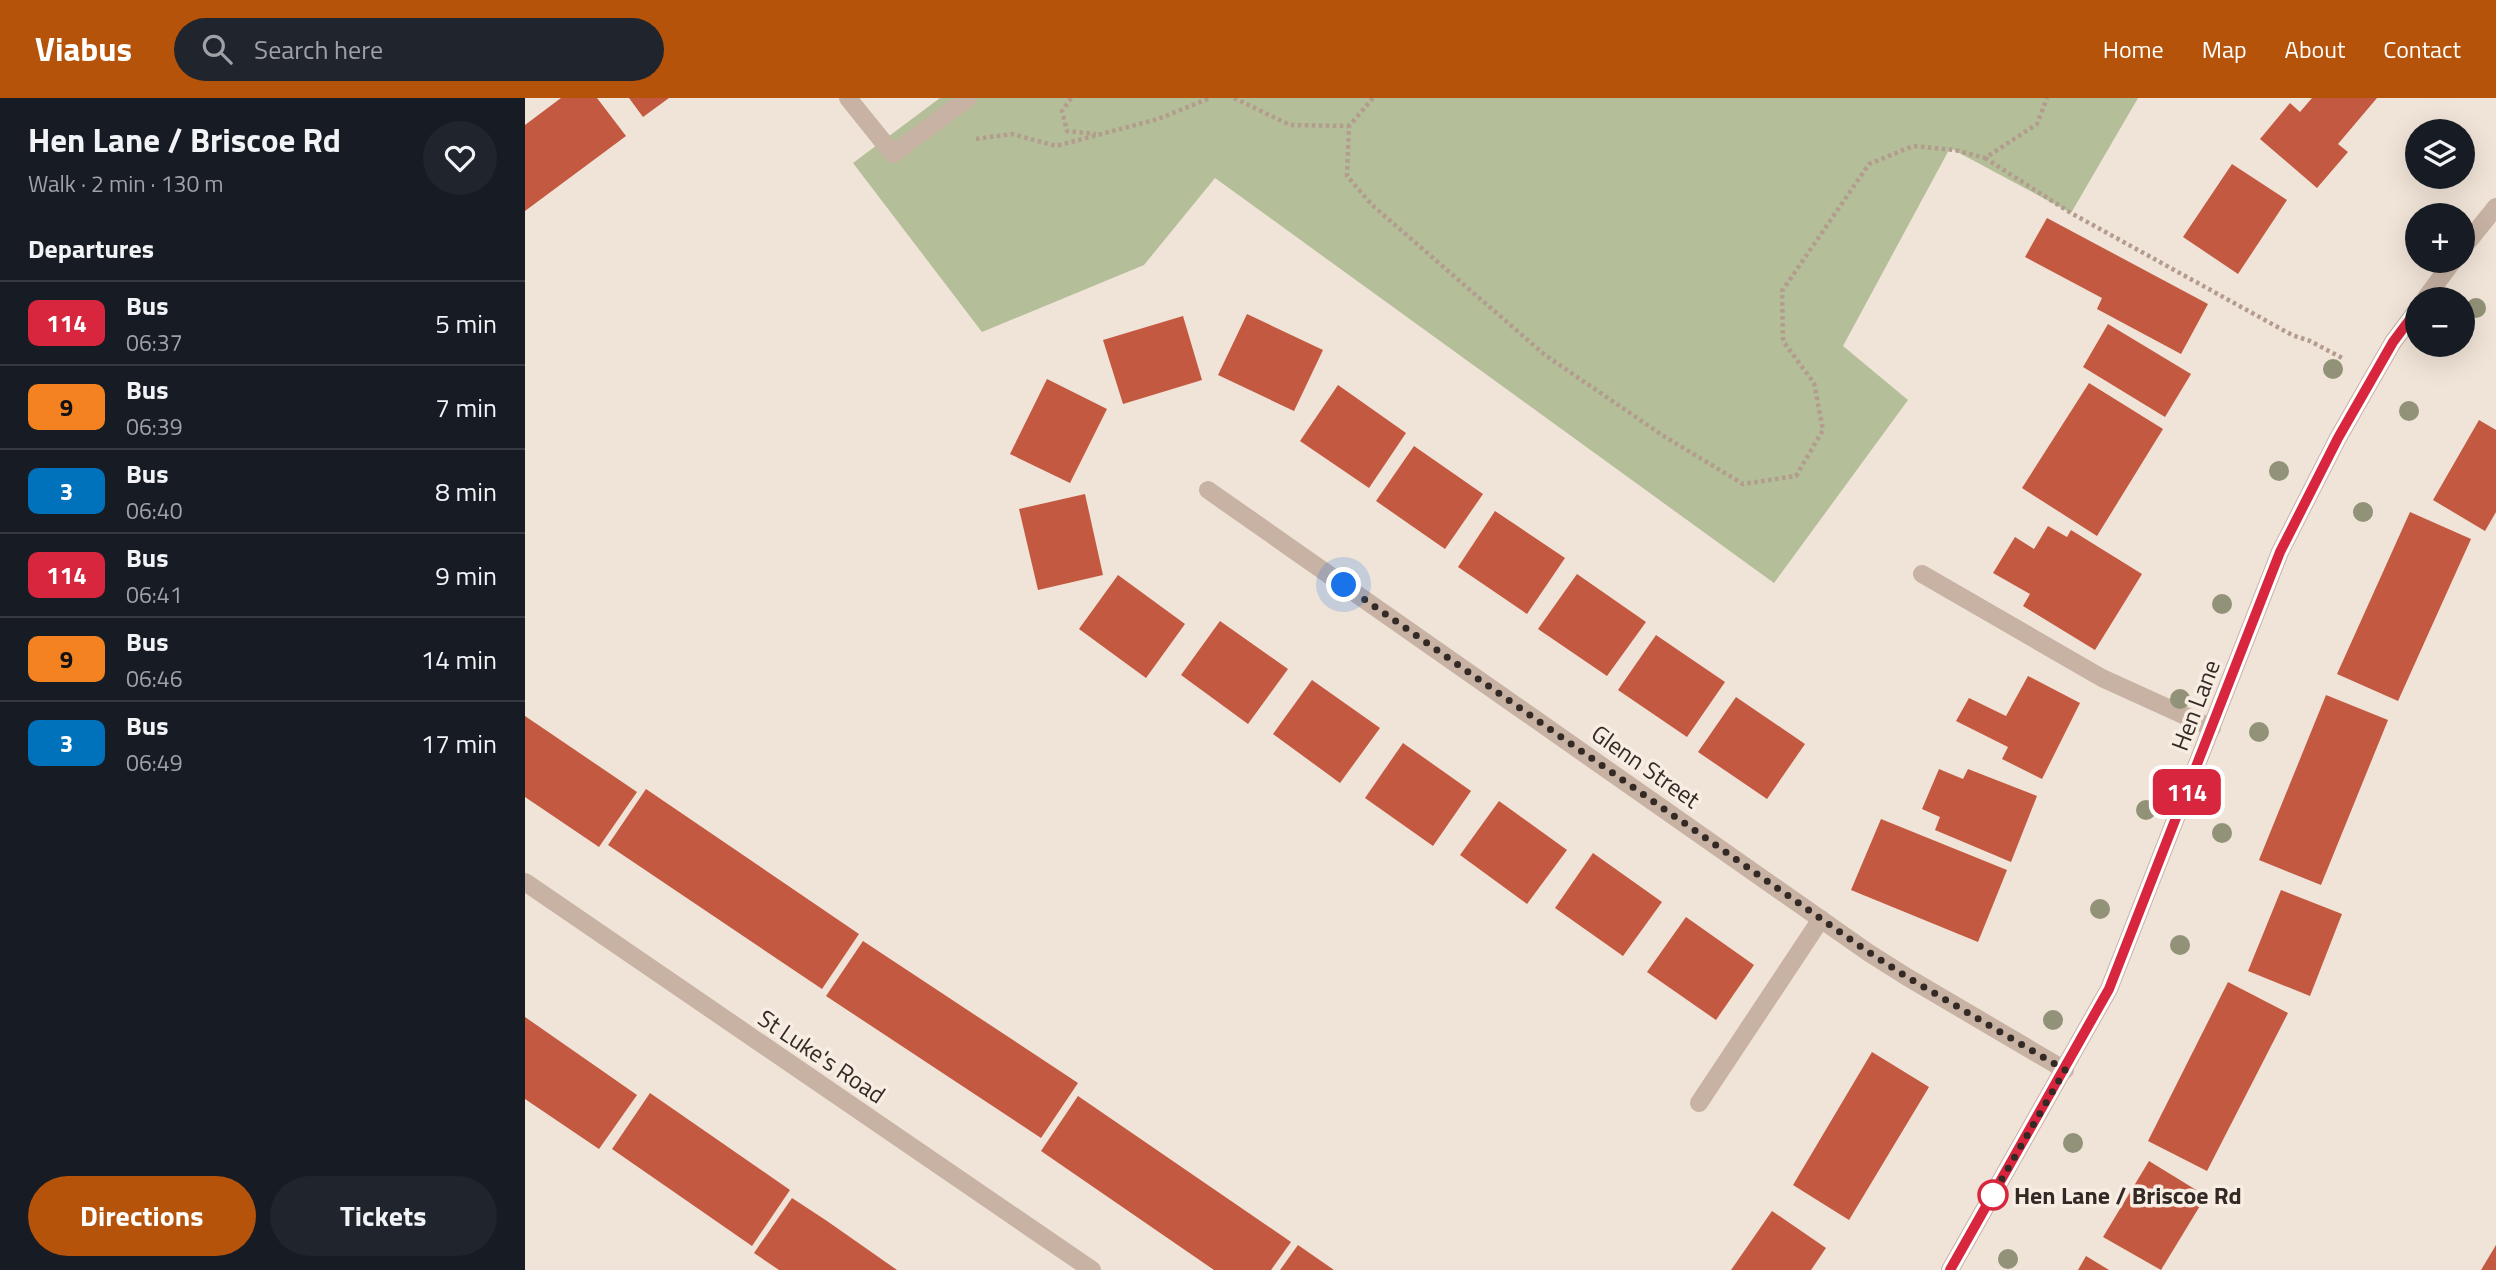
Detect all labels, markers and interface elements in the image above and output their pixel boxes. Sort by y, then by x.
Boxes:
search box [174,18,664,81]
text: Viabus [35,24,132,74]
icon: search [198,30,236,68]
text: Search here [254,30,383,69]
text: Home [2103,31,2164,67]
text: Map [2202,31,2247,67]
text: About [2285,31,2345,67]
text: Contact [2383,31,2461,67]
text: Hen Lane / Briscoe Rd [28,115,341,165]
map controls [2405,119,2475,357]
button: layers [2405,119,2475,189]
button: heart [423,121,497,195]
text: Walk · 2 min · 130 m [28,166,224,201]
button: + [2405,203,2475,273]
text: Departures [28,229,154,268]
text: Bus [126,286,168,325]
button: − [2405,287,2475,357]
text: 5 min [435,304,497,343]
text: 114 [46,305,87,341]
text: 06:37 [126,325,183,360]
text: Bus [126,370,168,409]
text: 7 min [435,388,497,427]
text: 9 [60,389,73,425]
text: 06:39 [126,409,183,444]
text: Bus [126,454,168,493]
text: 8 min [435,472,497,511]
text: 3 [60,473,73,509]
text: 06:40 [126,493,183,528]
text: Bus [126,538,168,577]
text: 9 min [435,556,497,595]
text: 114 [46,557,87,593]
your location [1326,567,1361,602]
text: 06:41 [126,577,183,612]
text: Bus [126,622,168,661]
text: 14 min [421,640,497,679]
text: 9 [60,641,73,677]
street label: Hen Lane [2161,654,2229,756]
text: 06:46 [126,661,183,696]
text: Bus [126,706,168,745]
street label: Glenn Street [1584,715,1708,817]
text: 17 min [421,724,497,763]
text: 3 [60,725,73,761]
text: 06:49 [126,745,183,780]
line badge: 114 [2147,769,2227,815]
text: 114 [2167,774,2207,810]
street label: St Luke's Road [751,1000,893,1112]
button: Directions [28,1176,256,1256]
button: Tickets [270,1176,497,1256]
place label: Hen Lane / Briscoe Rd [2014,1177,2242,1213]
marker: Hen Lane / Briscoe Rd [1978,1180,2008,1210]

